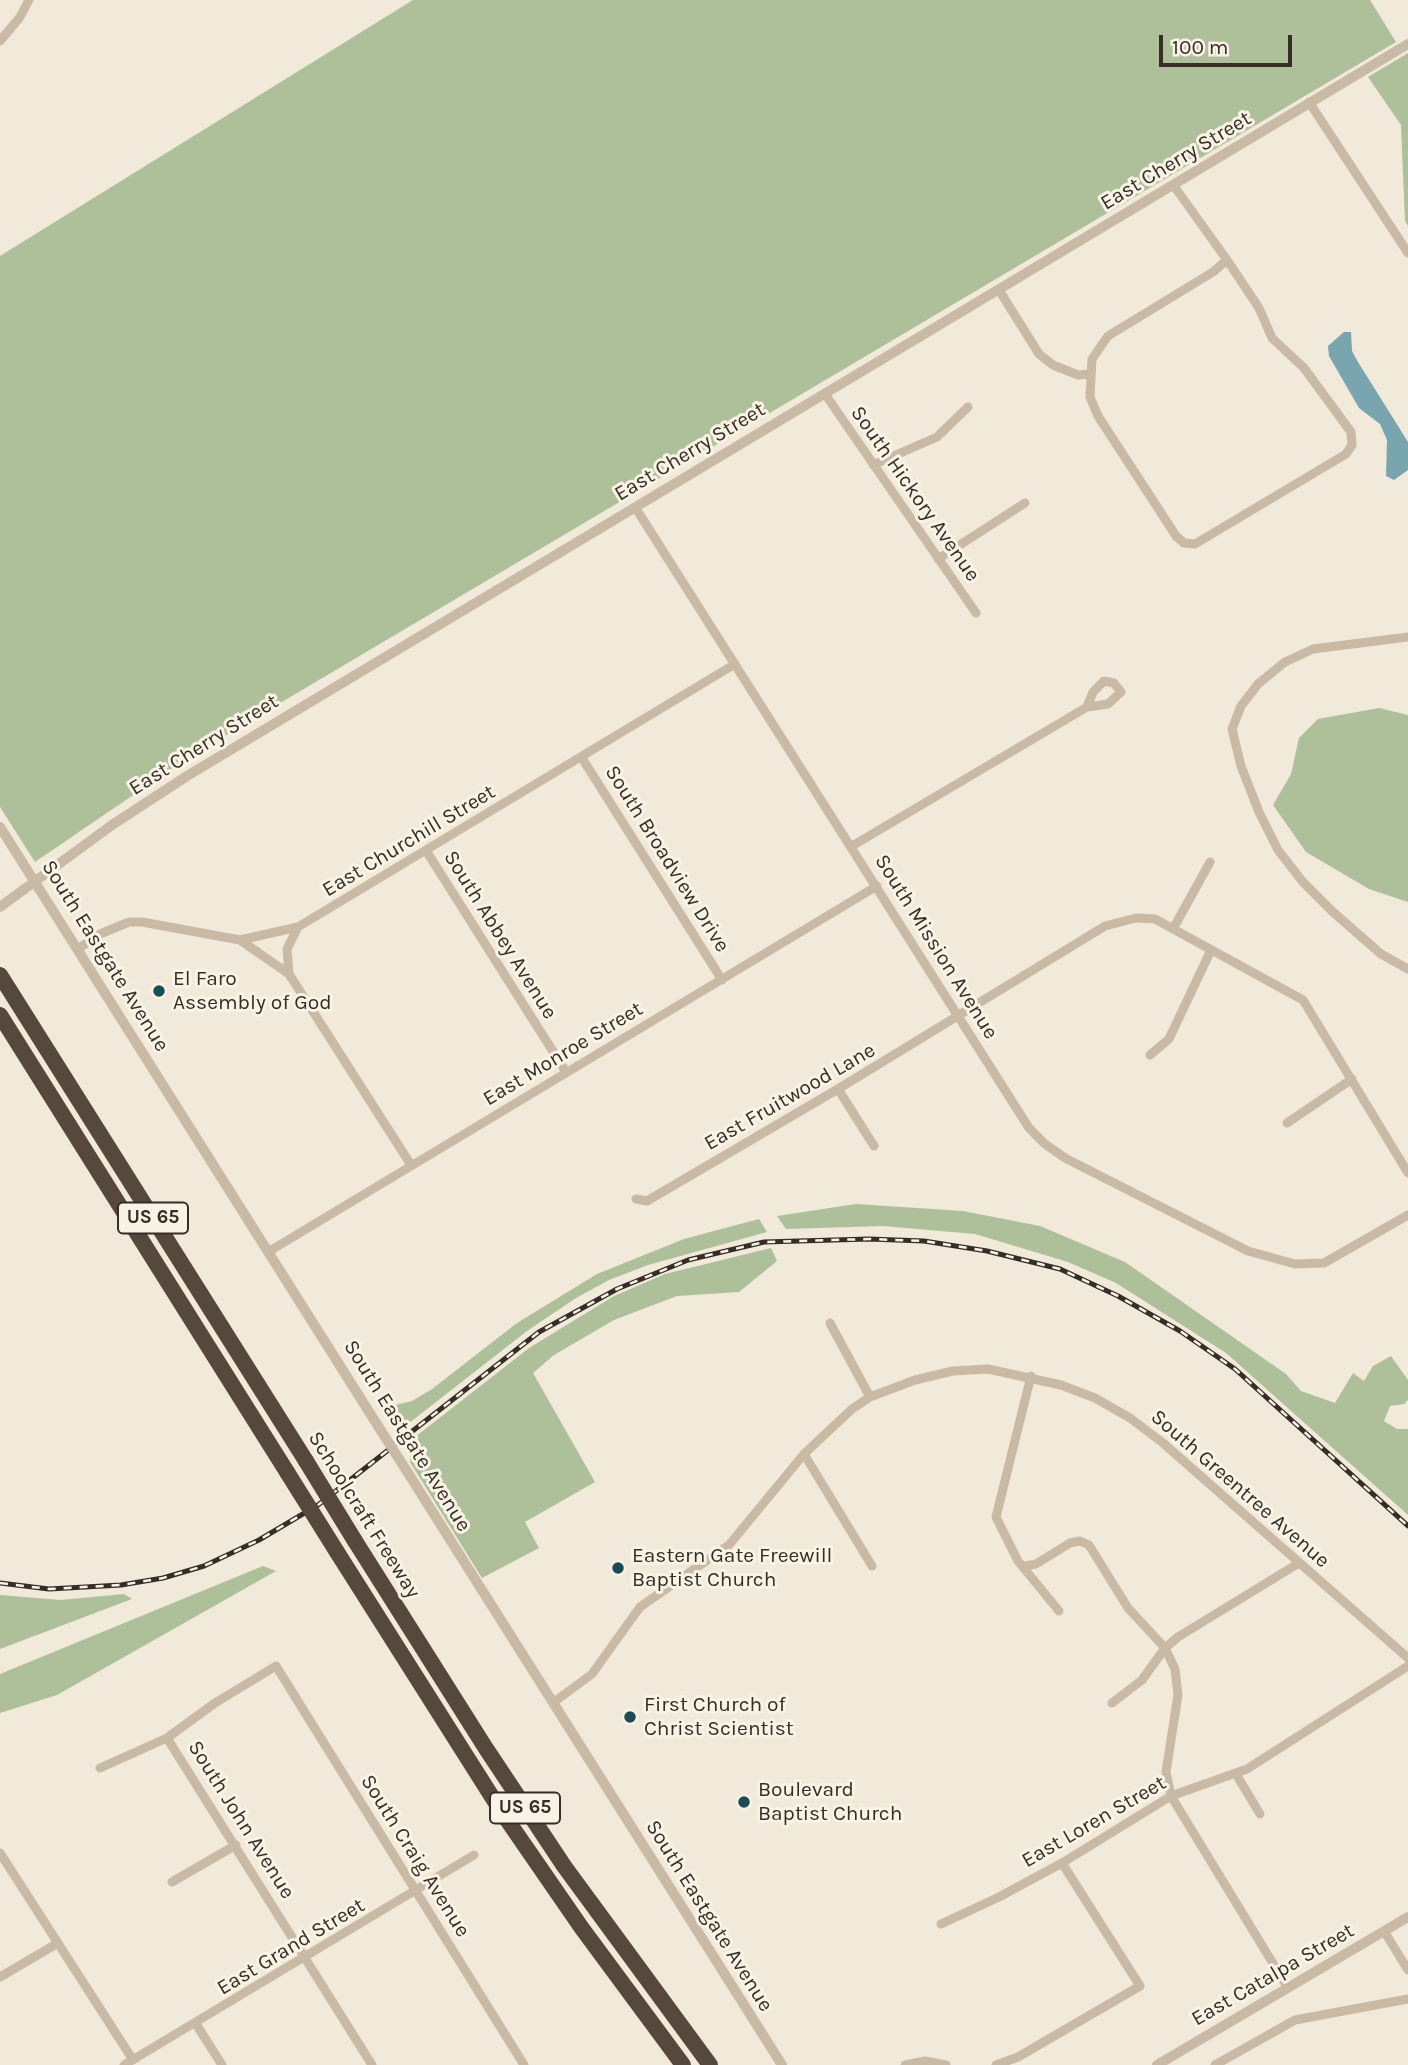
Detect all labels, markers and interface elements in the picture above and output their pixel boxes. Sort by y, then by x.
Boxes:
scale bar [1163,21,1296,65]
text: 100 m [1172,35,1229,59]
street label: East Cherry Street [1096,106,1256,216]
street label: East Cherry Street [610,397,770,507]
street label: South Hickory Avenue [845,401,985,587]
street label: East Cherry Street [125,689,283,801]
street label: South Broadview Drive [599,761,735,957]
street label: East Churchill Street [318,779,500,903]
street label: South Abbey Avenue [438,846,562,1024]
street label: South Mission Avenue [869,850,1003,1044]
street label: South Eastgate Avenue [36,856,174,1056]
place label: El Faro Assembly of God [173,966,332,1016]
marker: El Faro Assembly of God [151,983,167,999]
street label: East Monroe Street [479,996,647,1112]
street label: East Fruitwood Lane [700,1038,880,1156]
road number: US 65 [118,1202,188,1234]
street label: South Eastgate Avenue [338,1336,476,1536]
street label: South Greentree Avenue [1145,1404,1335,1574]
street label: Schoolcraft Freeway [302,1427,426,1603]
place label: Eastern Gate Freewill Baptist Church [632,1543,832,1593]
marker: Eastern Gate Freewill Baptist Church [610,1560,626,1576]
place label: First Church of Christ Scientist [644,1692,794,1742]
marker: First Church of Christ Scientist [622,1709,638,1725]
street label: South John Avenue [182,1736,300,1904]
street label: South Craig Avenue [355,1770,475,1942]
street label: East Loren Street [1017,1771,1171,1873]
place label: Boulevard Baptist Church [758,1777,902,1827]
road number: US 65 [490,1792,560,1824]
marker: Boulevard Baptist Church [736,1794,752,1810]
street label: South Eastgate Avenue [640,1816,778,2016]
street label: East Grand Street [213,1893,369,2001]
street label: East Catalpa Street [1187,1918,1359,2032]

